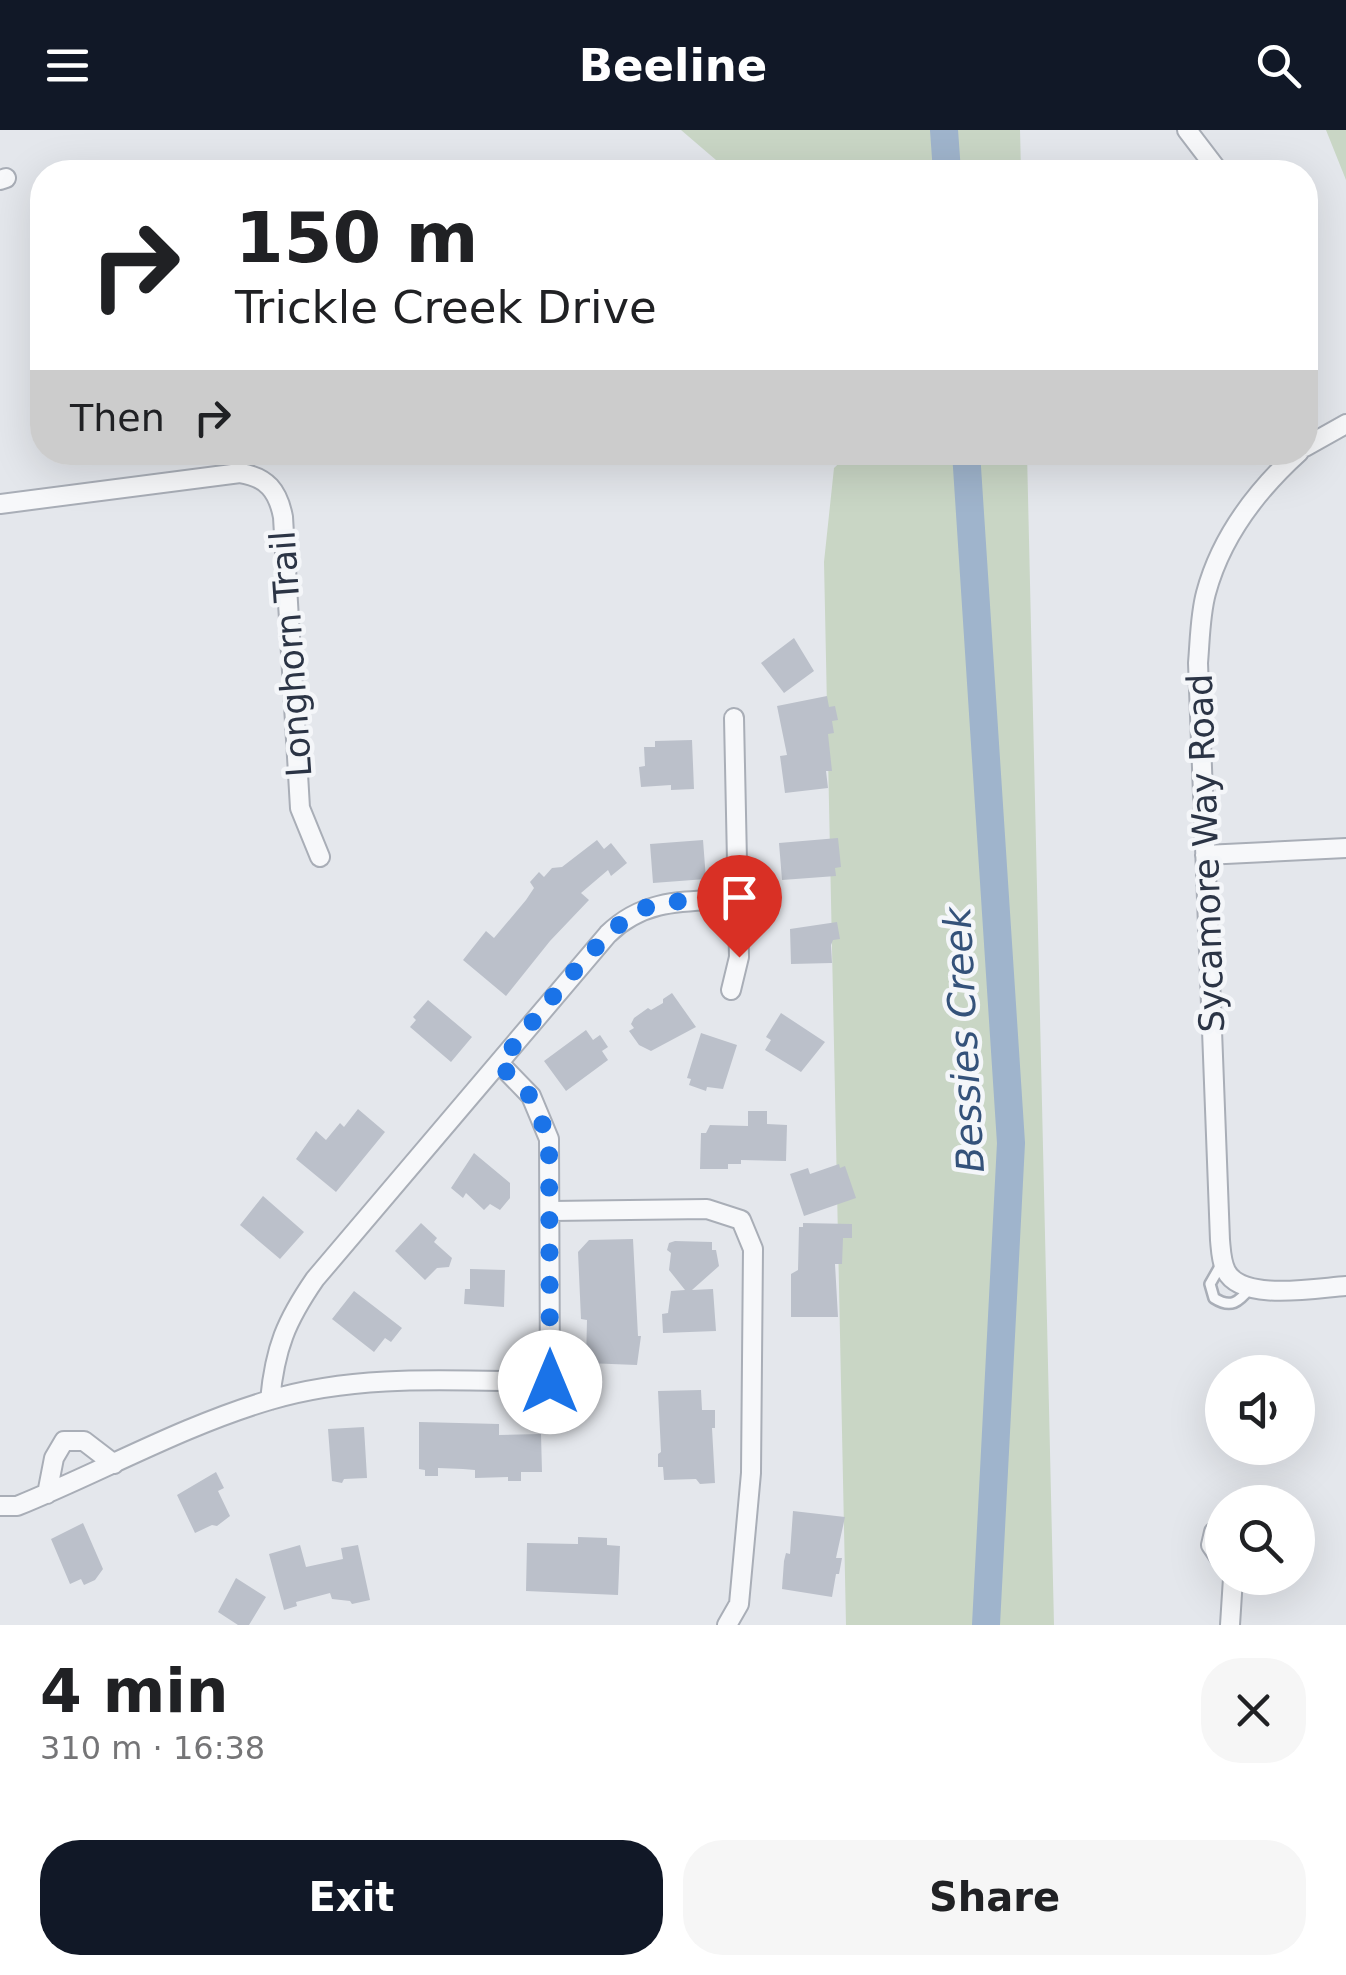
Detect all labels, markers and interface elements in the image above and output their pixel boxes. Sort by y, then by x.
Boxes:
icon: menu [40,38,95,93]
icon: search [1251,38,1306,93]
text: Beeline [579,39,767,92]
text: 150 m [235,197,478,279]
icon: right [70,200,200,330]
text: Trickle Creek Drive [235,281,657,334]
icon: right [185,390,240,445]
text: Then [70,396,165,440]
street label: Longhorn Trail [262,529,320,779]
street label: Sycamore Way Road [1180,673,1232,1033]
pin [697,855,782,958]
icon: arrive [712,870,767,925]
water label: Bessies Creek [935,904,993,1174]
position arrow [498,1330,602,1434]
map controls [1205,1355,1315,1595]
button: sound [1205,1355,1315,1465]
button: search [1205,1485,1315,1595]
text: 4 min [40,1656,228,1726]
button: close [1201,1658,1306,1763]
text: 310 m · 16:38 [40,1729,265,1767]
button: Exit [40,1840,663,1955]
button: Share [683,1840,1306,1955]

